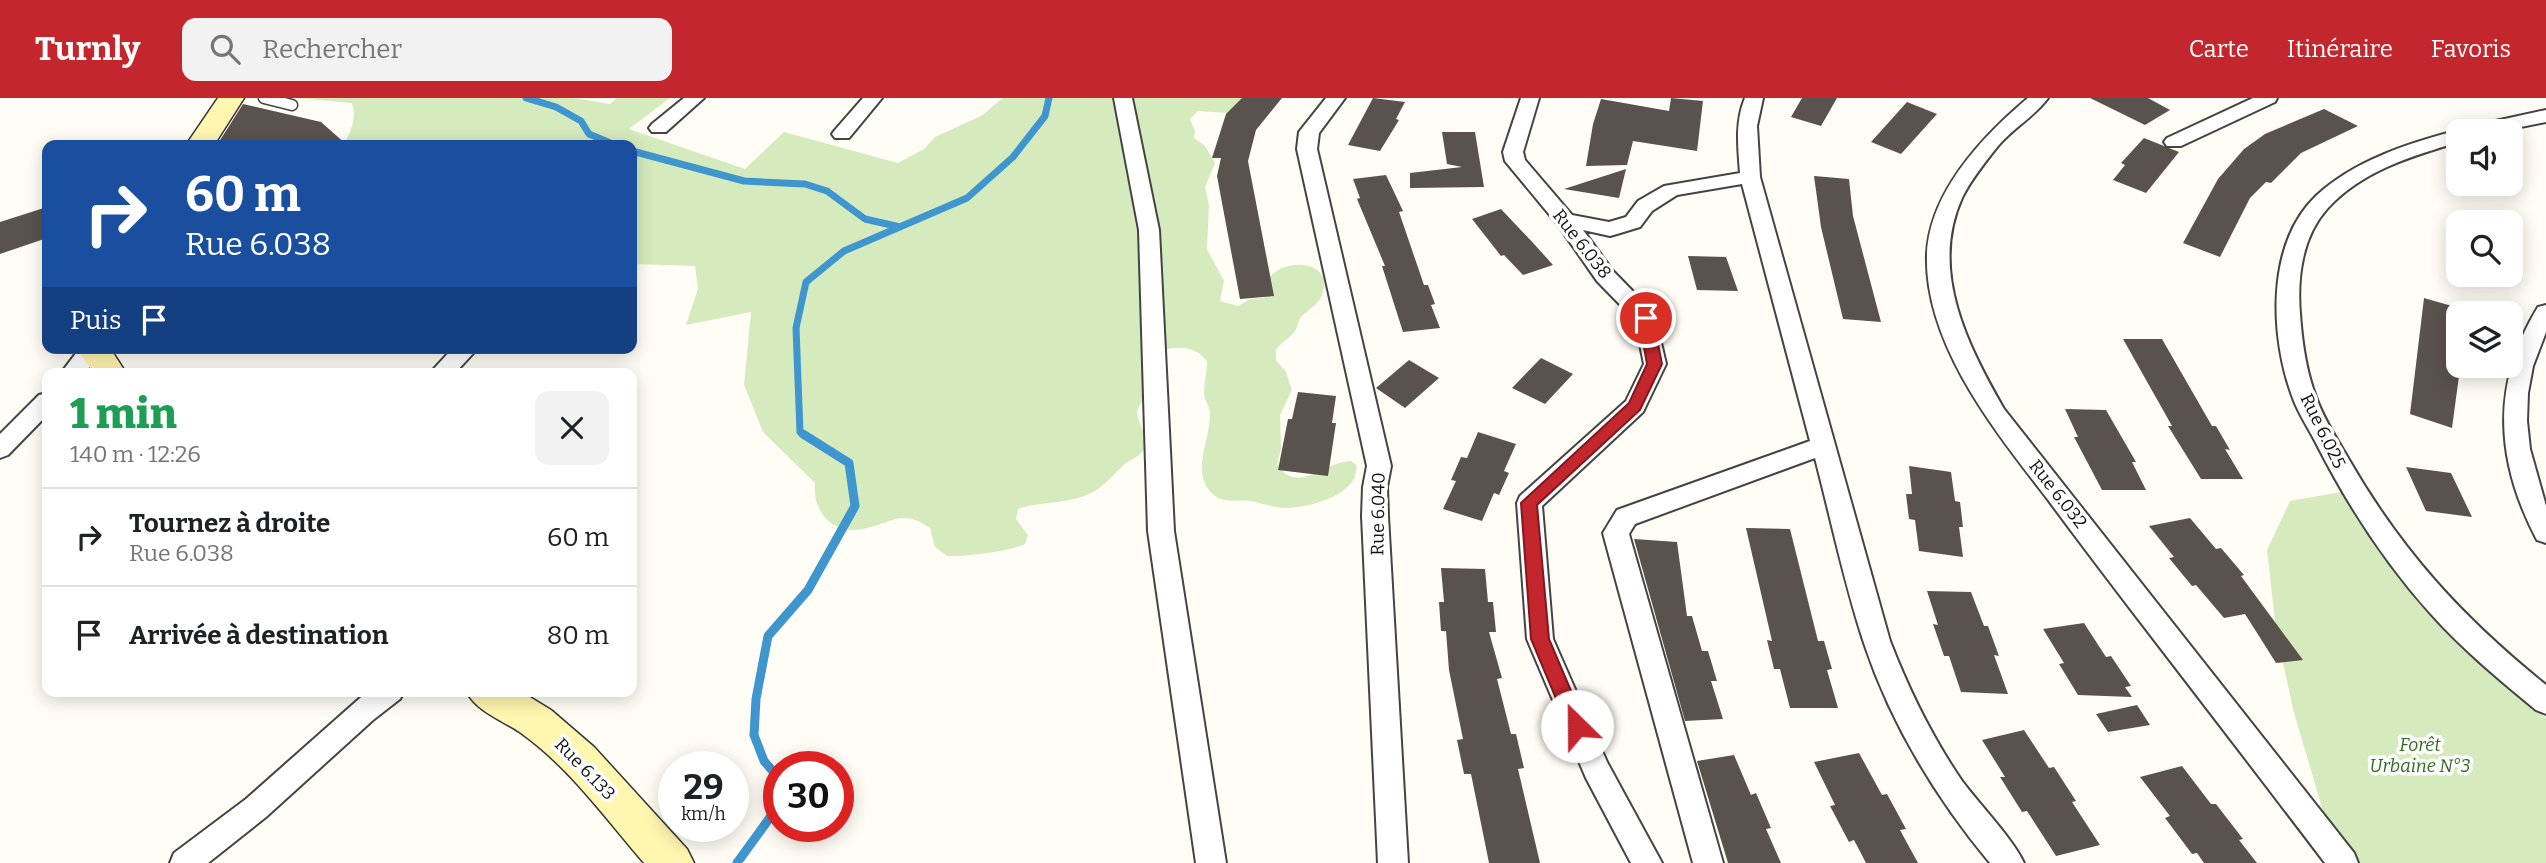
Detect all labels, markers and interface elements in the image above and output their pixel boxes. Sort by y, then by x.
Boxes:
search box [182,18,672,81]
text: Turnly [35,29,140,69]
icon: search [206,30,244,68]
text: Rechercher [262,34,402,65]
text: Carte [2189,35,2249,63]
text: Itinéraire [2287,35,2393,63]
text: Favoris [2431,35,2511,63]
map controls [2446,119,2523,378]
button: sound [2446,119,2523,196]
text: 60 m [185,165,301,224]
icon: right [70,168,161,259]
street label: Rue 6.038 [1548,205,1616,283]
button: search [2446,210,2523,287]
text: Rue 6.038 [185,225,331,263]
pin [1616,288,1676,348]
icon: arrive [1627,299,1665,337]
icon: arrive [135,301,173,339]
button: layers [2446,301,2523,378]
text: Puis [70,305,121,336]
text: 1 min [70,389,177,439]
street label: Rue 6.025 [2295,390,2351,472]
button: close [535,391,609,465]
text: 140 m · 12:26 [70,440,201,468]
street label: Rue 6.032 [2024,455,2092,533]
street label: Rue 6.040 [1366,472,1390,556]
text: Tournez à droite [129,508,330,539]
icon: right [70,518,108,556]
text: 60 m [547,522,609,553]
text: Rue 6.038 [129,539,234,567]
icon: arrive [70,616,108,654]
text: Arrivée à destination [129,620,388,651]
text: 80 m [547,620,609,651]
position arrow [1540,689,1614,763]
street label: Rue 6.133 [550,733,620,805]
park label: Forêt Urbaine N°3 [2370,734,2471,777]
speed limit sign: 30 [763,751,854,842]
text: 29 [683,766,724,808]
text: km/h [681,803,726,825]

